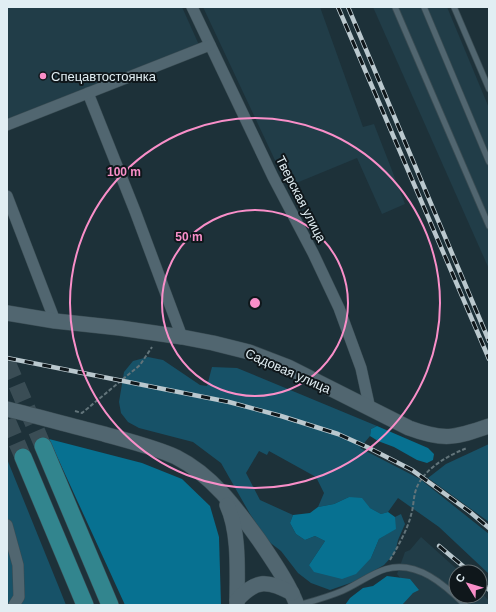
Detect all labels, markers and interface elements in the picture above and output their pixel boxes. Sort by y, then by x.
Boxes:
place label: Спецавтостоянка [51,69,157,84]
marker: Спецавтостоянка [38,71,48,81]
street label: Тверская улица [273,153,330,245]
text: 100 m [107,165,141,179]
text: 50 m [175,230,203,244]
centre of rings [248,296,262,310]
street label: Садовая улица [243,345,334,397]
north arrow [448,564,488,604]
text: С [453,571,467,585]

